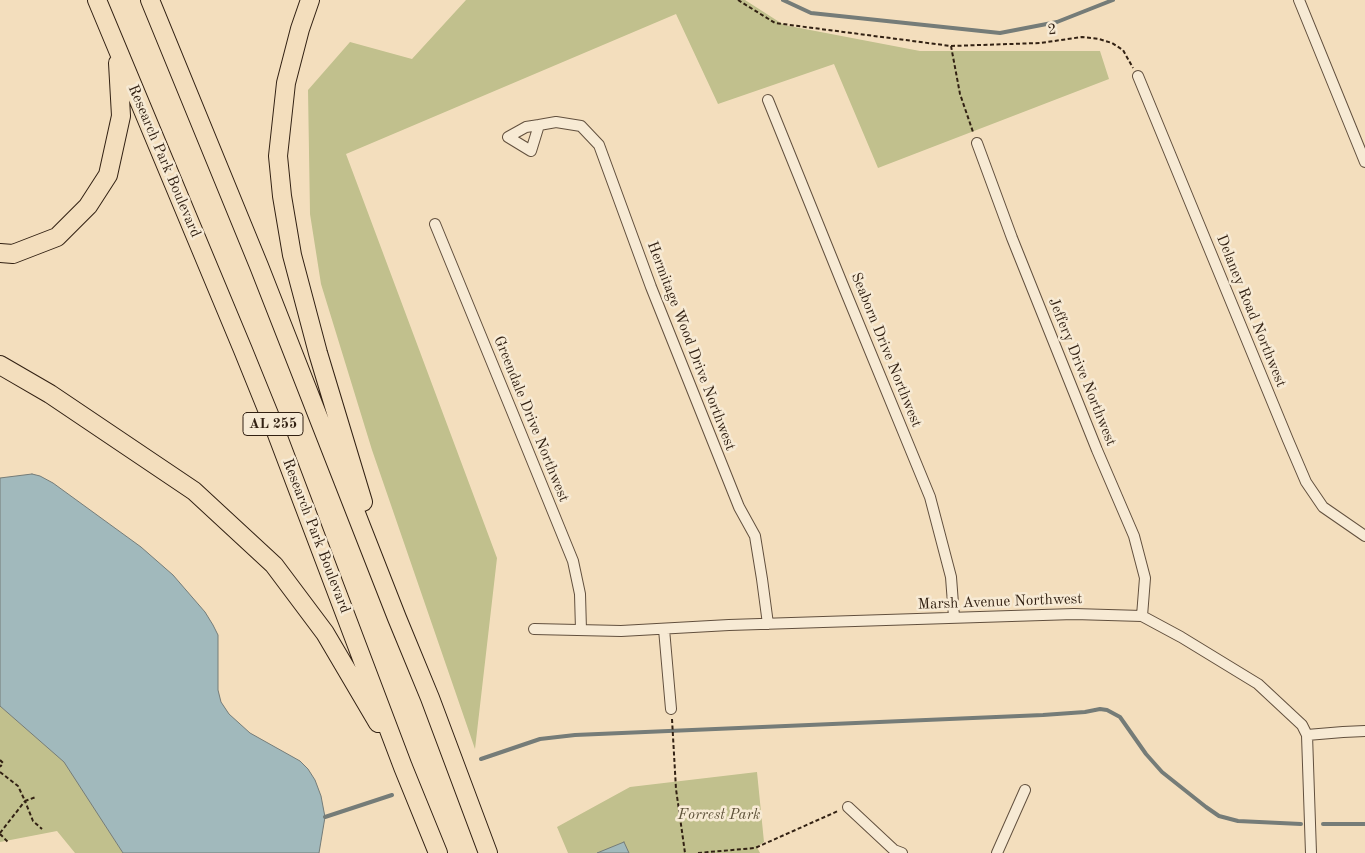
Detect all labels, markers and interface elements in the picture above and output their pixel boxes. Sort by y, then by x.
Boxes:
street label: 2 [1047,21,1057,39]
street label: Research Park Boulevard [124,82,204,240]
street label: Delaney Road Northwest [1212,232,1290,390]
street label: Hermitage Wood Drive Northwest [643,239,739,453]
street label: Seaborn Drive Northwest [847,270,925,430]
street label: Jeffery Drive Northwest [1044,295,1120,449]
street label: Greendale Drive Northwest [489,333,573,505]
road number: AL 255 [243,412,303,436]
street label: Research Park Boulevard [278,456,354,616]
street label: Marsh Avenue Northwest [917,590,1083,614]
park label: Forrest Park [678,806,760,824]

